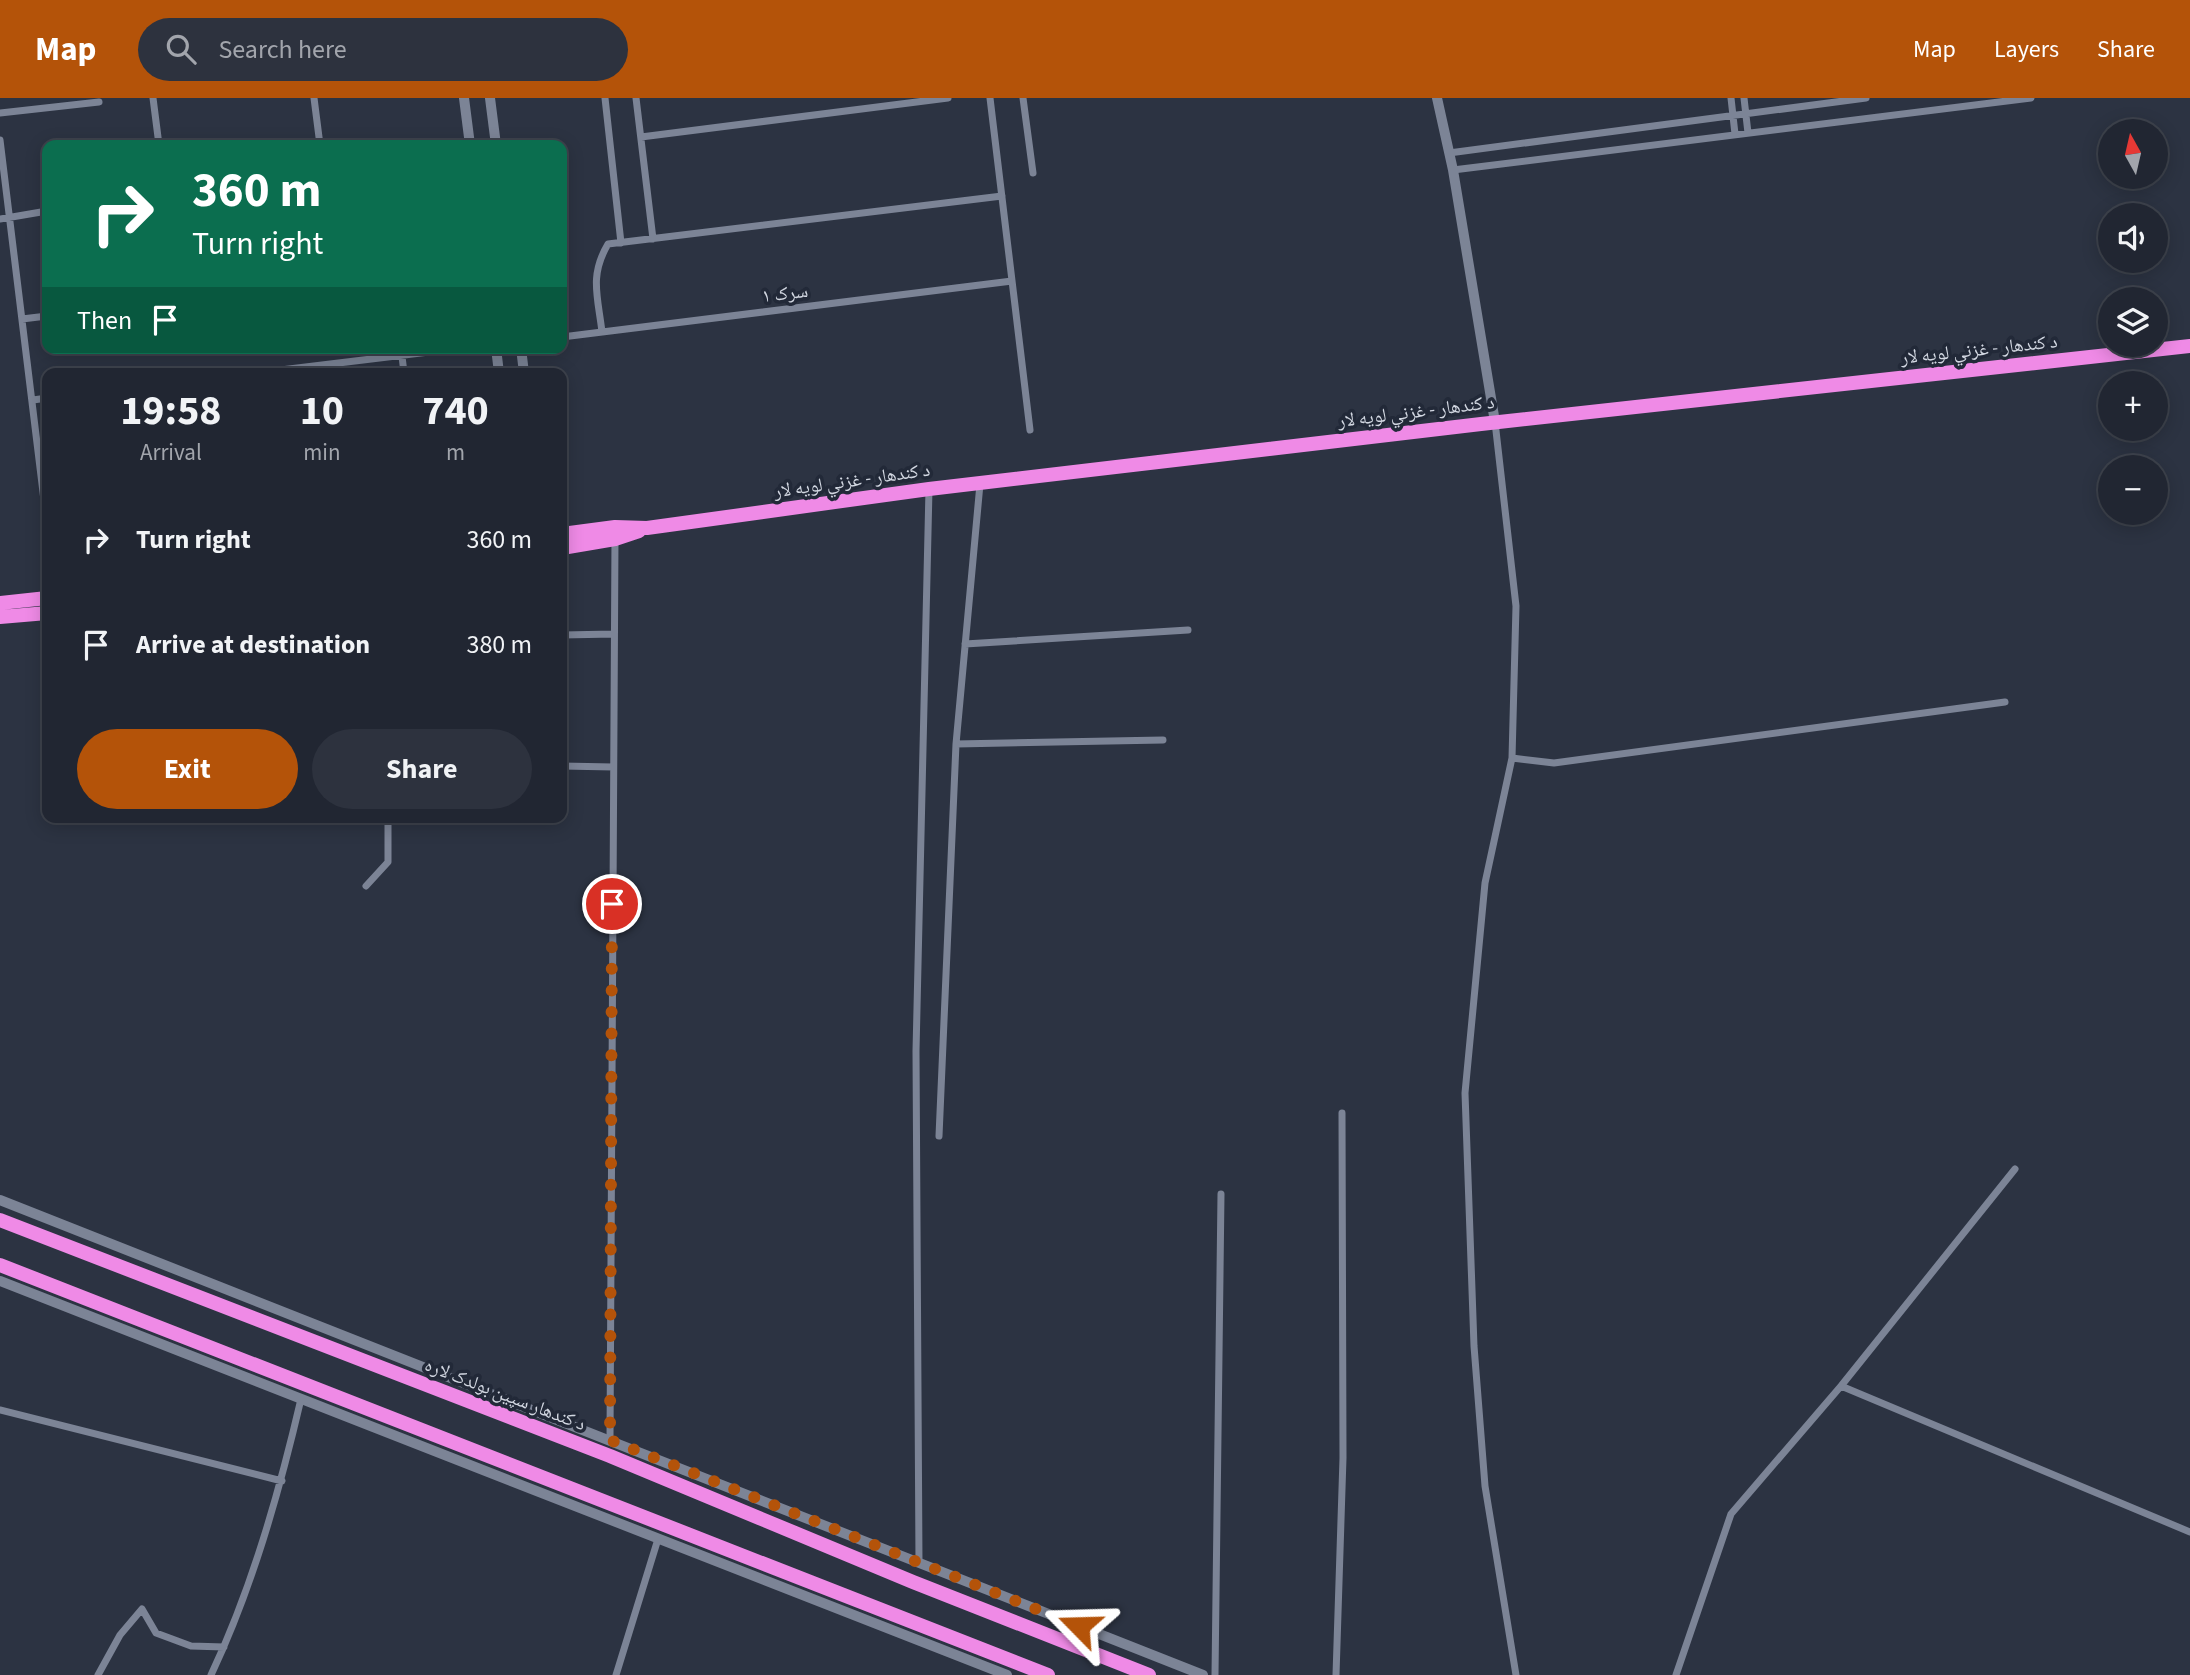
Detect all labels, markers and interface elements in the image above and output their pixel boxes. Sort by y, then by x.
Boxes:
search box [138,18,628,81]
text: Map [35,26,96,73]
icon: search [162,30,200,68]
text: Search here [218,31,347,68]
text: Map [1913,32,1956,67]
text: Layers [1994,32,2059,67]
text: Share [2097,32,2155,67]
north arrow [2098,119,2168,189]
map controls [2098,119,2168,525]
text: 360 m [192,156,321,226]
icon: right [77,168,168,259]
button: sound [2098,203,2168,273]
text: Turn right [192,221,323,267]
street label: سرک ۱ [760,278,810,310]
button: layers [2098,287,2168,357]
icon: arrive [146,301,184,339]
text: Then [77,302,132,339]
street label: د کندهار - غزني لويه لار [1898,328,2059,373]
button: + [2098,371,2168,441]
text: 19:58 [120,381,222,441]
text: 10 [300,381,344,441]
text: 740 [422,381,489,441]
street label: د کندهار - غزني لويه لار [1335,389,1496,436]
text: Arrival [140,436,202,469]
text: min [303,436,341,469]
text: m [446,436,465,469]
button: − [2098,455,2168,525]
street label: د کندهار - غزني لويه لار [771,457,932,506]
icon: right [77,521,115,559]
text: Turn right [136,521,251,558]
text: 360 m [466,521,532,558]
icon: arrive [77,626,115,664]
text: Arrive at destination [136,626,370,663]
text: 380 m [466,626,532,663]
button: Exit [77,729,298,809]
button: Share [312,729,532,809]
pin [582,874,642,934]
icon: arrive [593,885,631,923]
street label: د کندهار سپین بولدک لاره [421,1352,589,1438]
position arrow [1042,1589,1116,1663]

